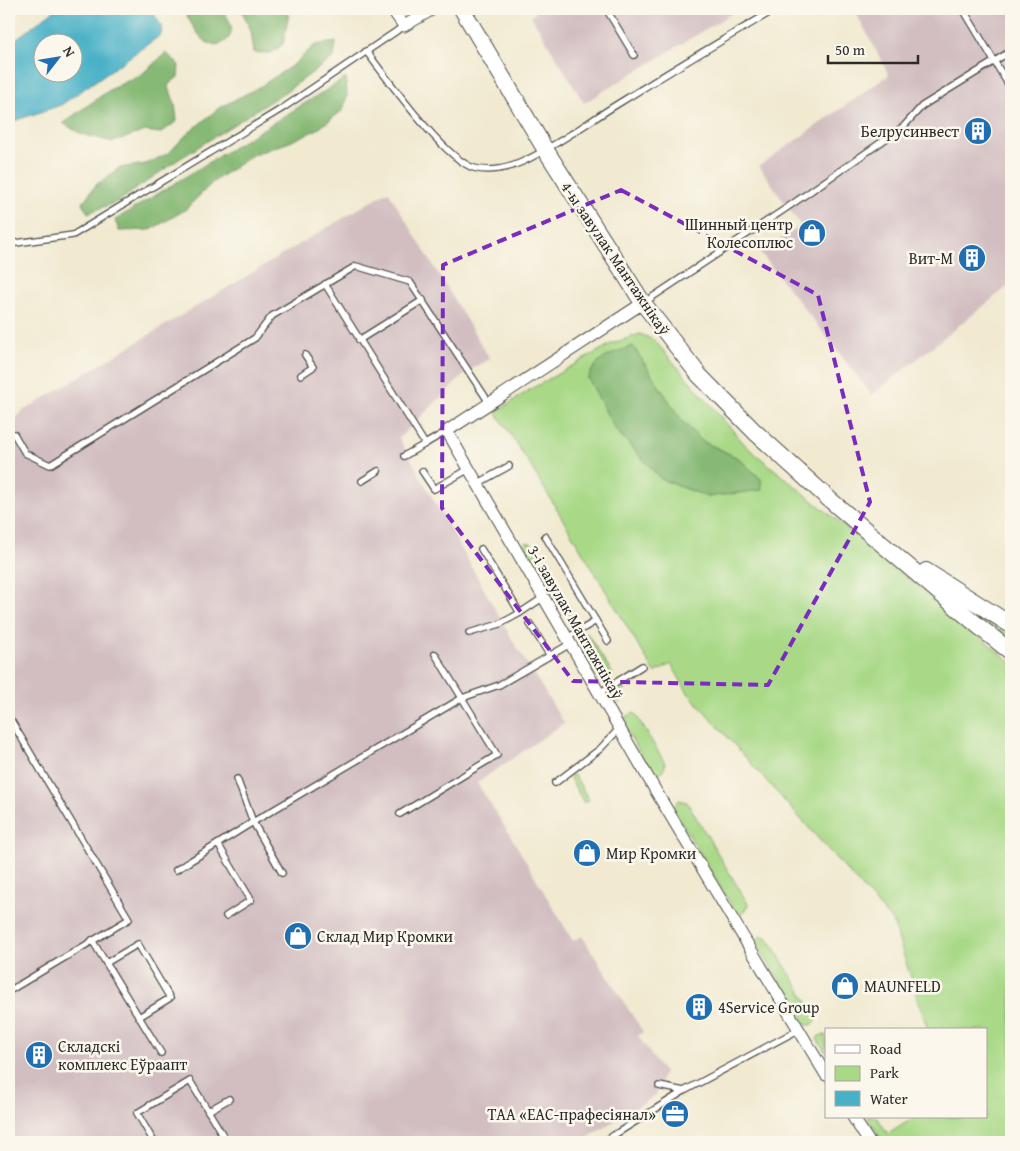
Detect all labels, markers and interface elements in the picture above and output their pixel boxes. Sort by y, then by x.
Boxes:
north arrow [32,32,82,82]
scale bar [828,32,918,64]
text: 50 m [835,39,866,60]
text: N [58,42,80,61]
building icon: Белрусинвест [963,116,993,146]
place label: Белрусинвест [861,119,959,143]
street label: 4-ы завулак Мантажнікаў [555,176,677,340]
place label: Шинный центр Колесоплюс [685,212,793,254]
shop icon: Шинный центр Колесоплюс [797,218,827,248]
building icon: Вит-М [957,243,987,273]
place label: Вит-М [909,246,953,270]
street label: 3-і завулак Мантажнікаў [522,540,630,704]
shop icon: Мир Кромки [572,838,602,868]
place label: Мир Кромки [606,841,697,865]
shop icon: Склад Мир Кромки [283,921,313,951]
place label: Склад Мир Кромки [317,924,453,948]
shop icon: MAUNFELD [830,971,860,1001]
place label: MAUNFELD [864,974,941,998]
building icon: 4Service Group [684,992,714,1022]
place label: 4Service Group [718,995,820,1019]
legend [825,1028,988,1118]
place label: Складскі комплекс Еўраапт [58,1034,187,1076]
text: Road [870,1038,901,1059]
building icon: Складскі комплекс Еўраапт [24,1040,54,1070]
text: Park [870,1062,899,1083]
text: Water [870,1088,908,1109]
office icon: ТАА «ЕАС-прафесіянал» [660,1099,690,1129]
place label: ТАА «ЕАС-прафесіянал» [487,1102,656,1126]

